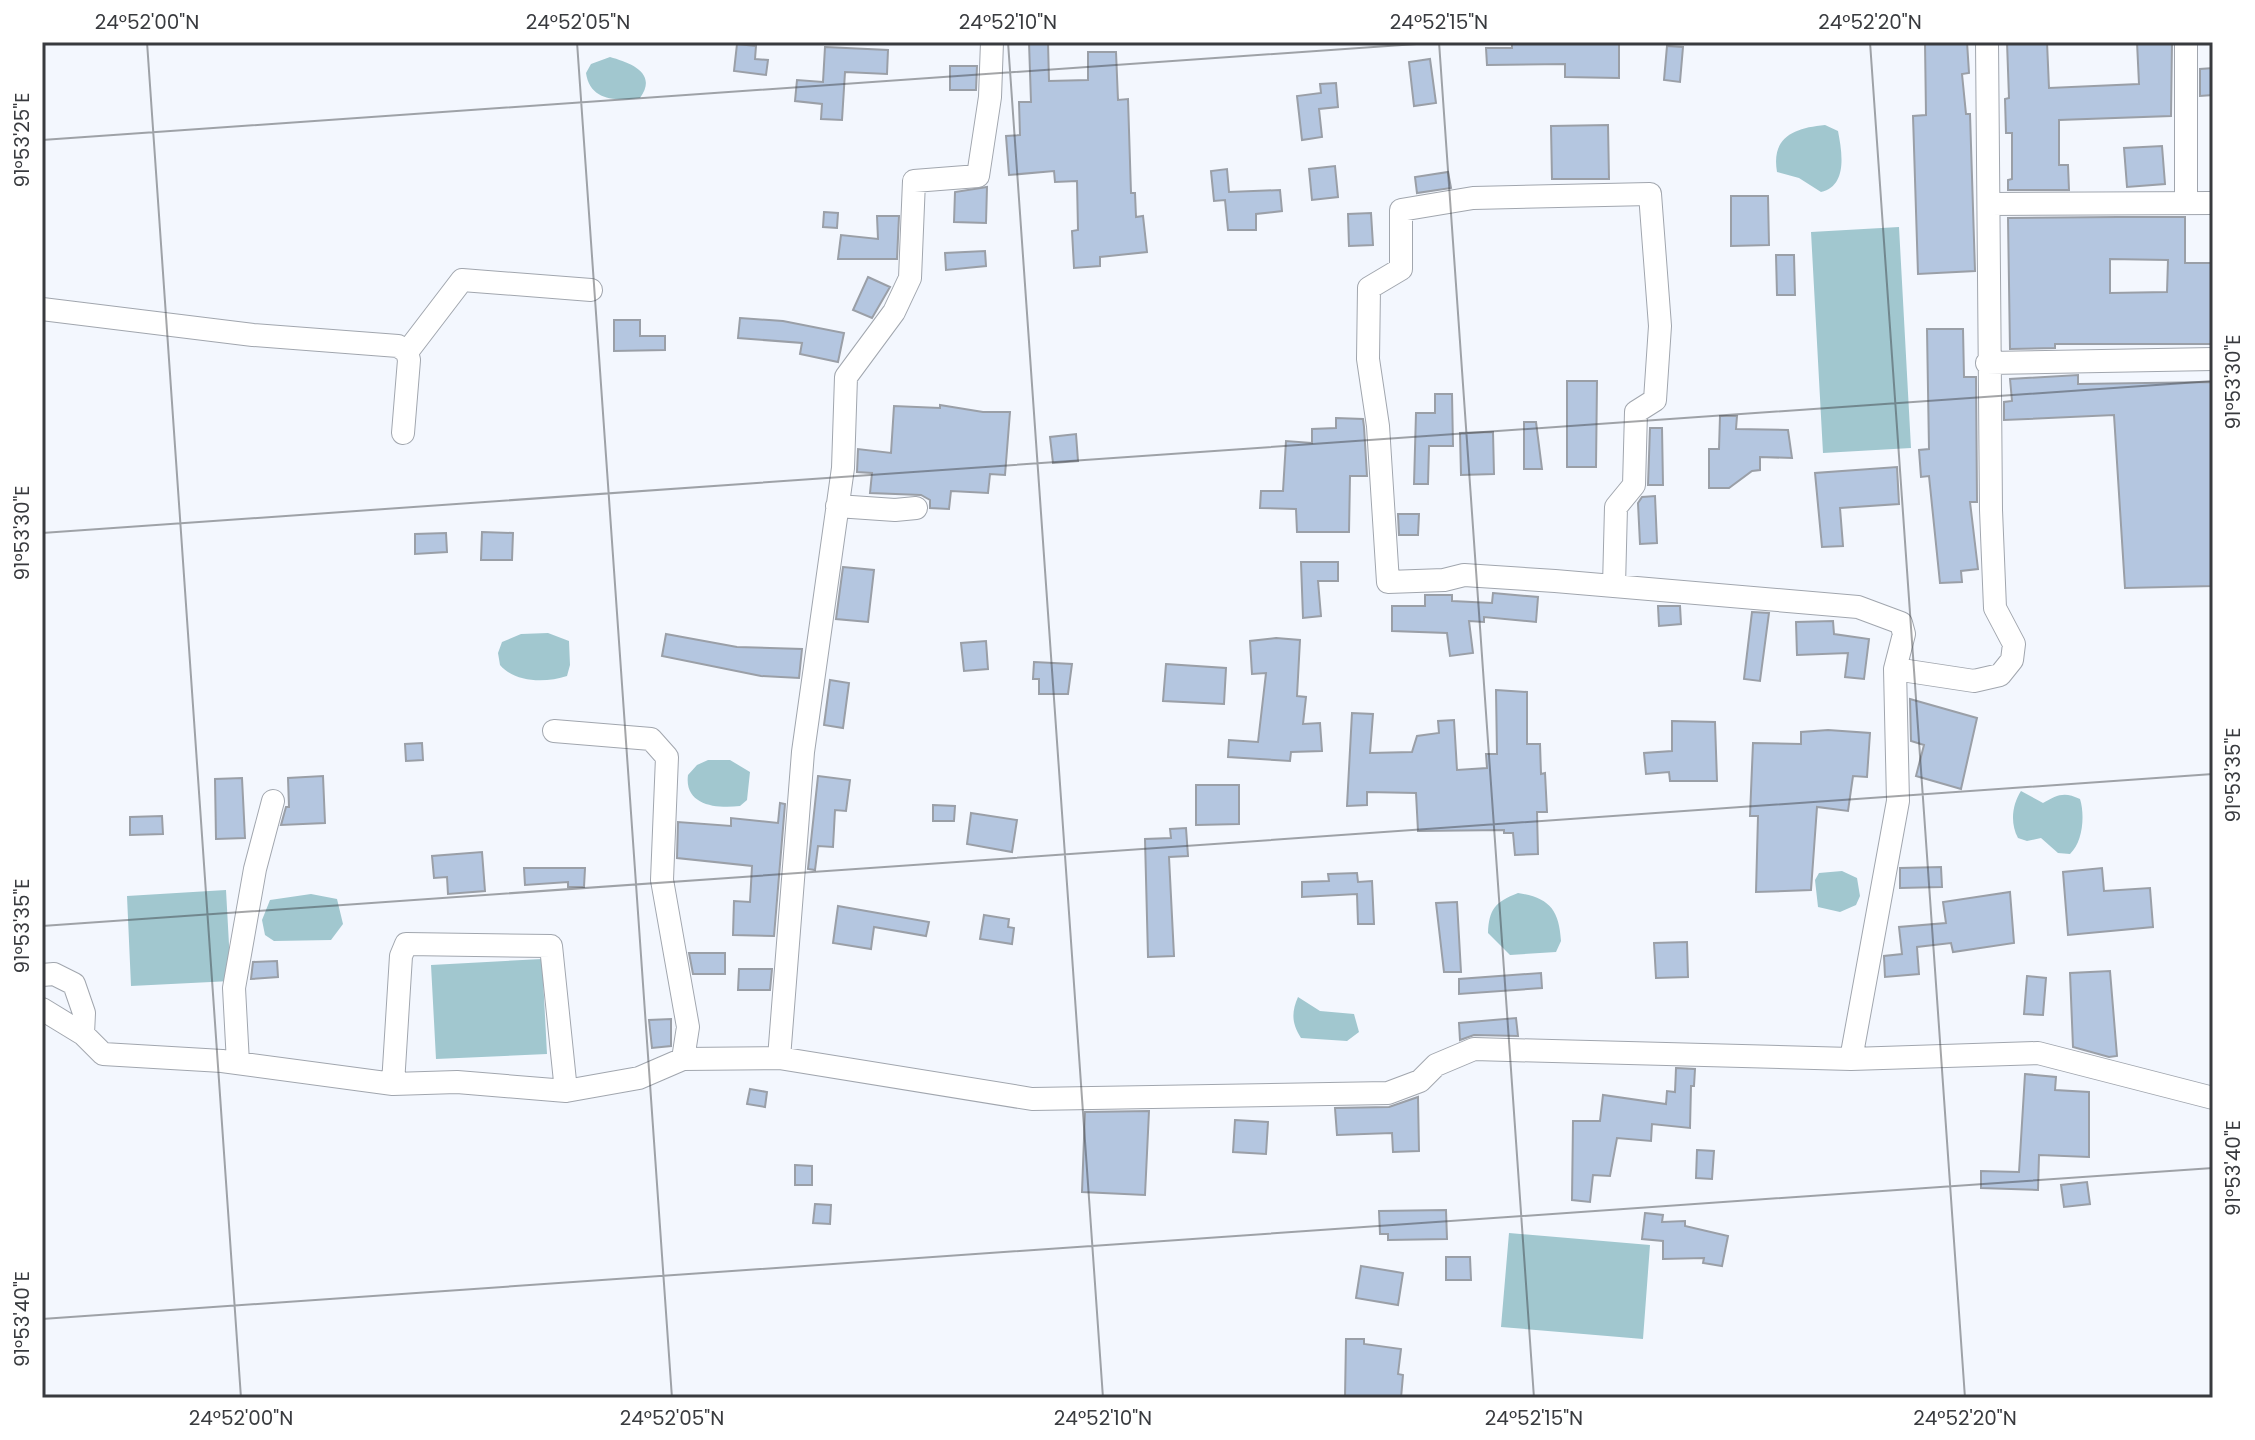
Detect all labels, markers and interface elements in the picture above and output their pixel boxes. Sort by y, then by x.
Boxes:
text: 24°52'00"N [95,8,199,36]
text: 24°52'05"N [526,8,630,36]
text: 24°52'10"N [959,8,1057,36]
text: 24°52'15"N [1390,8,1488,36]
text: 24°52'20"N [1818,8,1922,36]
text: 91°53'25"E [8,93,36,187]
text: 91°53'30"E [2219,334,2247,430]
text: 91°53'30"E [8,485,36,581]
text: 91°53'35"E [2219,727,2247,823]
text: 91°53'35"E [8,878,36,974]
text: 91°53'40"E [2219,1120,2247,1216]
text: 91°53'40"E [8,1271,36,1367]
text: 24°52'00"N [189,1404,293,1432]
text: 24°52'05"N [620,1404,724,1432]
text: 24°52'10"N [1054,1404,1152,1432]
text: 24°52'15"N [1485,1404,1583,1432]
text: 24°52'20"N [1913,1404,2017,1432]

